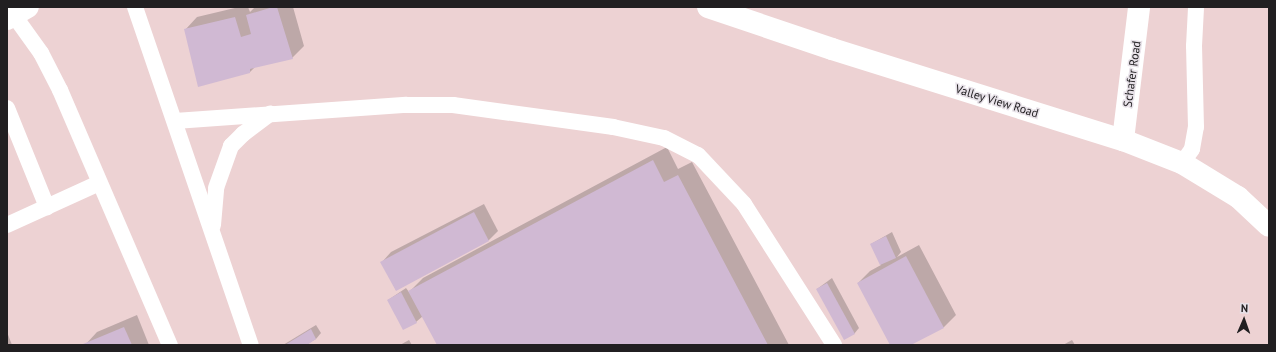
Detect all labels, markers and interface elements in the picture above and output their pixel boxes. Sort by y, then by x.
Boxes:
street label: Schafer Road [1120,40,1144,108]
street label: Valley View Road [953,81,1041,121]
north arrow [1224,300,1264,340]
text: N [1241,301,1248,315]

